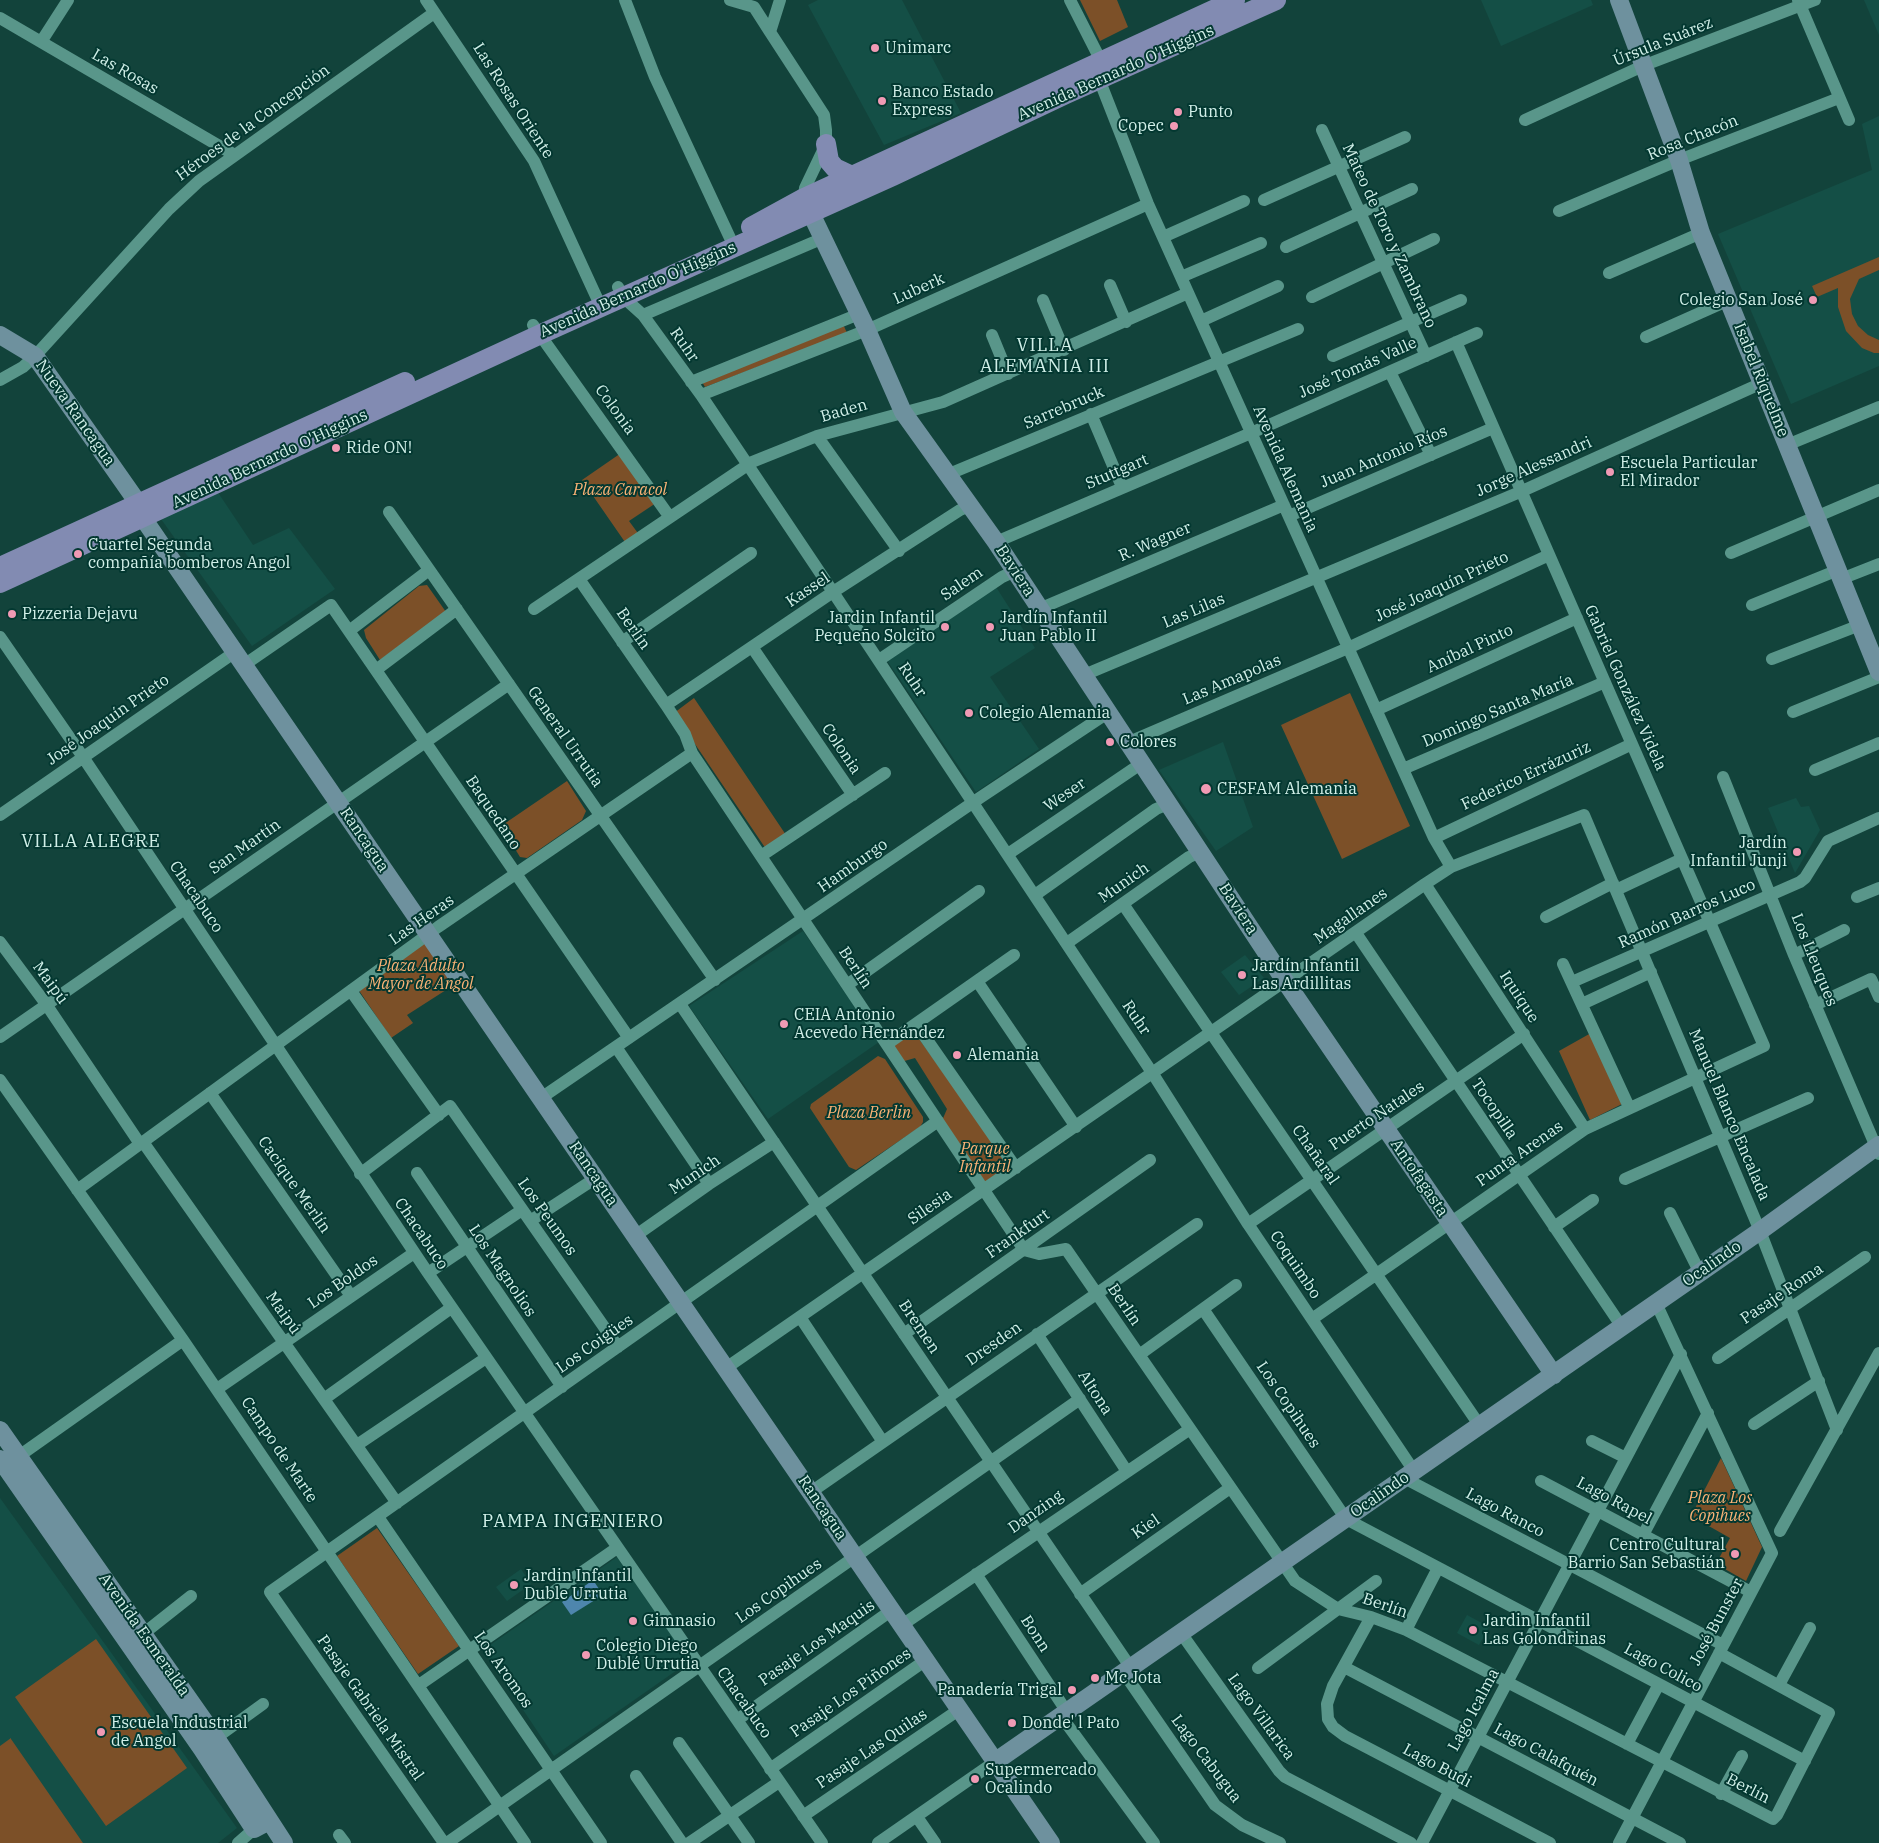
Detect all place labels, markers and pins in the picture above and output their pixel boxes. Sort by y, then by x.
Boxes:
place label: Unimarc [885,38,951,58]
marker: Unimarc [869,42,881,54]
place label: Banco Estado Express [892,82,994,120]
marker: Banco Estado Express [876,95,888,107]
place label: Punto [1188,102,1233,122]
marker: Punto [1172,106,1184,118]
place label: Copec [1118,116,1164,136]
marker: Copec [1168,120,1180,132]
place label: Colegio San José [1679,290,1803,310]
marker: Colegio San José [1807,294,1819,306]
place label: Ride ON! [346,438,412,458]
marker: Ride ON! [330,442,342,454]
place label: Escuela Particular El Mirador [1620,453,1757,491]
marker: Escuela Particular El Mirador [1604,466,1616,478]
place label: Cuartel Segunda compañía bomberos Angol [88,535,290,573]
marker: Cuartel Segunda compañía bomberos Angol [72,548,84,560]
place label: Pizzeria Dejavu [22,604,138,624]
marker: Pizzeria Dejavu [6,608,18,620]
place label: Jardin Infantil Pequeño Solcito [814,608,935,646]
place label: Jardín Infantil Juan Pablo II [1000,608,1107,646]
marker: Jardin Infantil Pequeño Solcito [939,621,951,633]
marker: Jardín Infantil Juan Pablo II [984,621,996,633]
place label: Colegio Alemania [979,703,1110,723]
marker: Colegio Alemania [963,707,975,719]
place label: Colores [1120,732,1177,752]
marker: Colores [1104,736,1116,748]
place label: CESFAM Alemania [1217,779,1357,799]
marker: CESFAM Alemania [1199,782,1213,796]
place label: Jardín Infantil Junji [1690,833,1787,871]
marker: Jardín Infantil Junji [1791,846,1803,858]
place label: Jardín Infantil Las Ardillitas [1252,956,1359,994]
marker: Jardín Infantil Las Ardillitas [1236,969,1248,981]
place label: CEIA Antonio Acevedo Hernández [794,1005,945,1043]
marker: CEIA Antonio Acevedo Hernández [778,1018,790,1030]
place label: Alemania [967,1045,1039,1065]
marker: Alemania [951,1049,963,1061]
place label: Centro Cultural Barrio San Sebastián [1568,1535,1725,1573]
marker: Centro Cultural Barrio San Sebastián [1729,1548,1741,1560]
place label: Jardin Infantil Duble Urrutia [524,1566,631,1604]
marker: Jardin Infantil Duble Urrutia [508,1579,520,1591]
place label: Gimnasio [643,1611,716,1631]
place label: Jardin Infantil Las Golondrinas [1483,1611,1606,1649]
marker: Gimnasio [627,1615,639,1627]
marker: Jardin Infantil Las Golondrinas [1467,1624,1479,1636]
place label: Colegio Diego Dublé Urrutia [596,1636,699,1674]
marker: Colegio Diego Dublé Urrutia [580,1649,592,1661]
place label: Mc Jota [1105,1668,1161,1688]
marker: Mc Jota [1089,1672,1101,1684]
place label: Panadería Trigal [937,1680,1062,1700]
marker: Panadería Trigal [1066,1684,1078,1696]
place label: Escuela Industrial de Angol [111,1713,247,1751]
place label: Donde' l Pato [1022,1713,1120,1733]
marker: Donde' l Pato [1006,1717,1018,1729]
marker: Escuela Industrial de Angol [95,1726,107,1738]
place label: Supermercado Ocalindo [985,1760,1097,1798]
marker: Supermercado Ocalindo [969,1773,981,1785]

